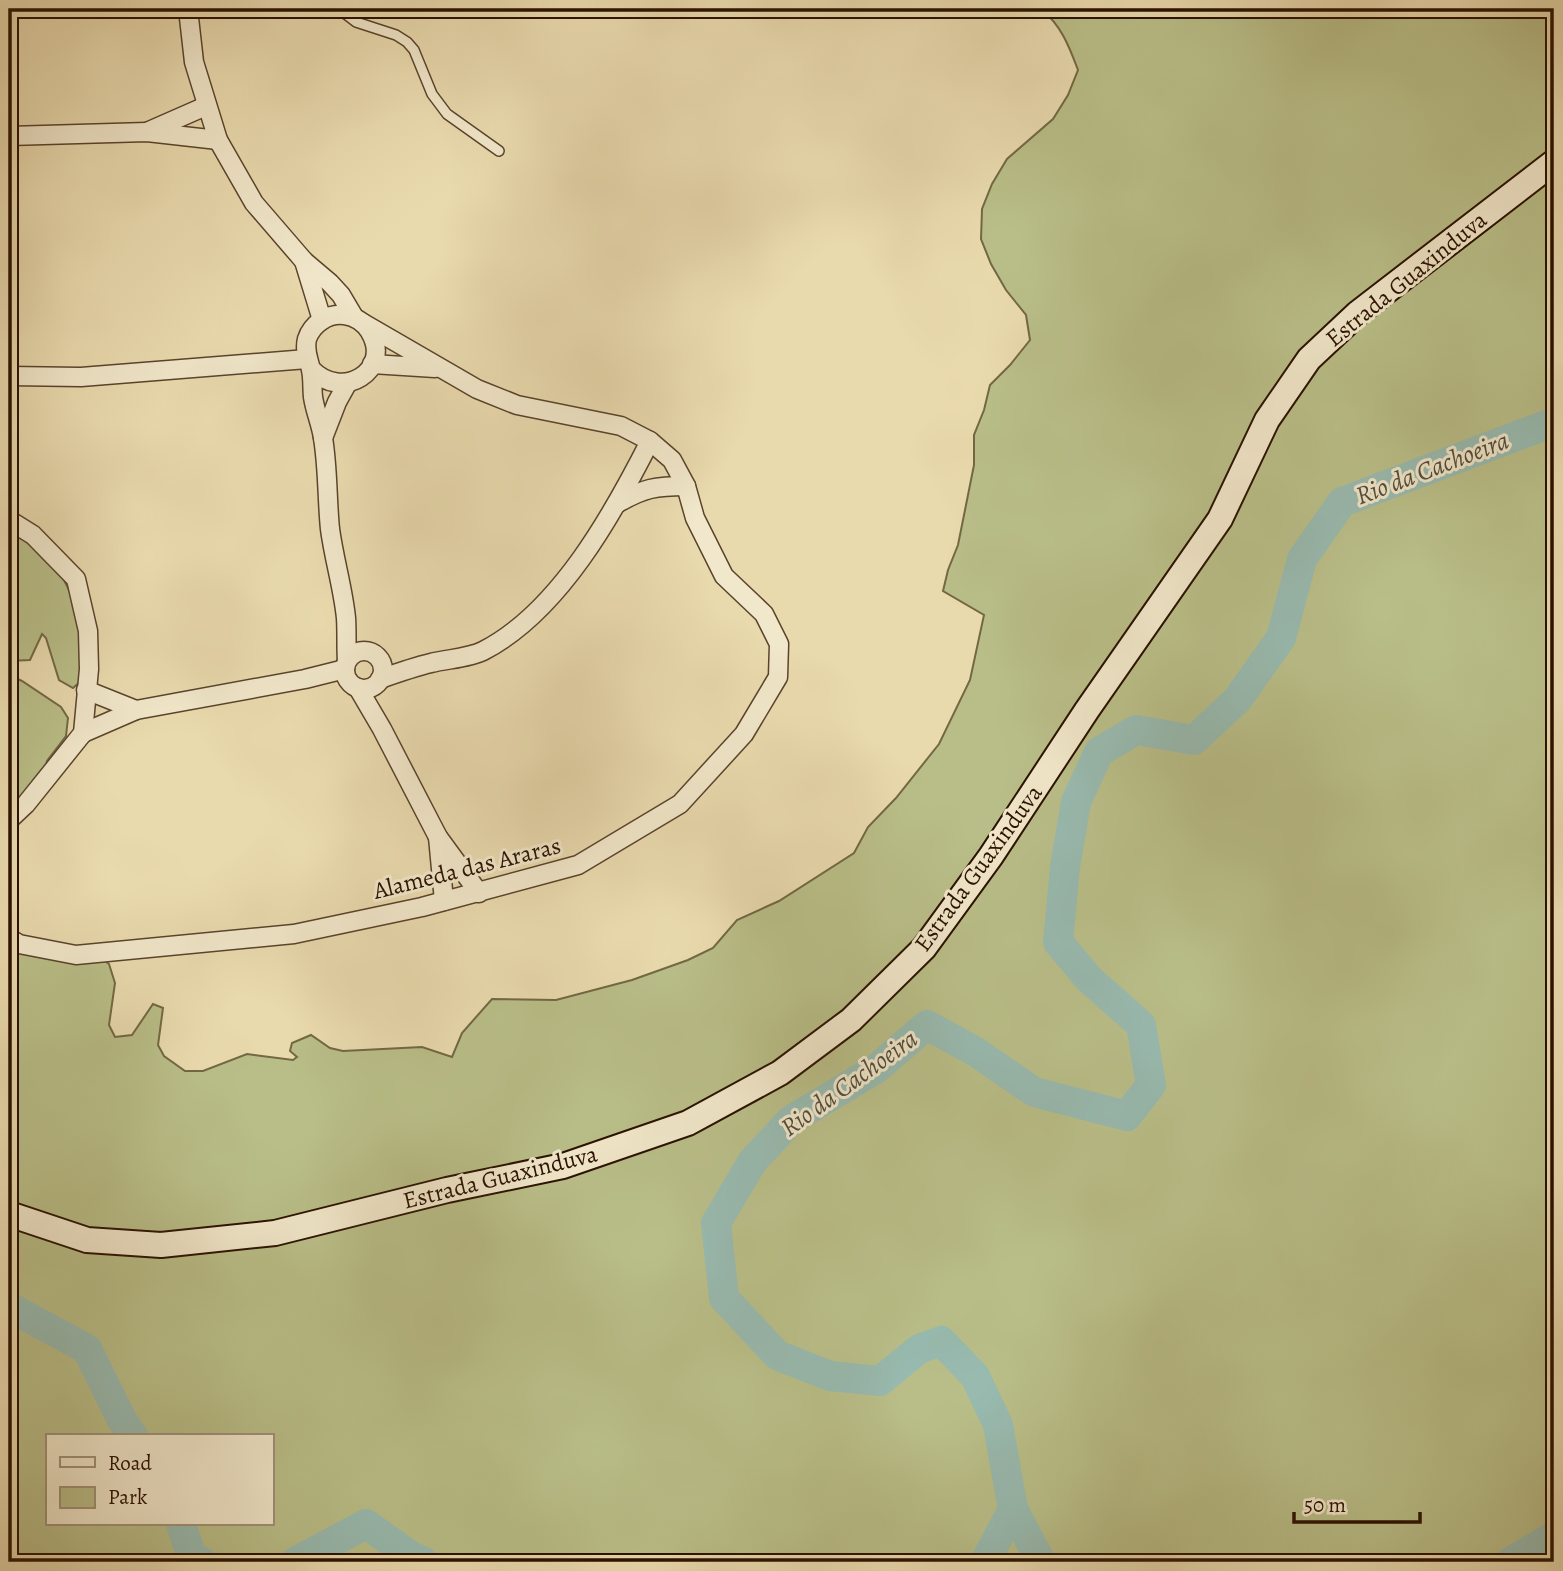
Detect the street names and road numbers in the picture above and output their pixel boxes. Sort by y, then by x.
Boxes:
street label: Estrada Guaxinduva [1319,203,1494,354]
street label: Estrada Guaxinduva [907,777,1050,958]
street label: Alameda das Araras [369,829,564,907]
street label: Estrada Guaxinduva [400,1137,601,1217]

